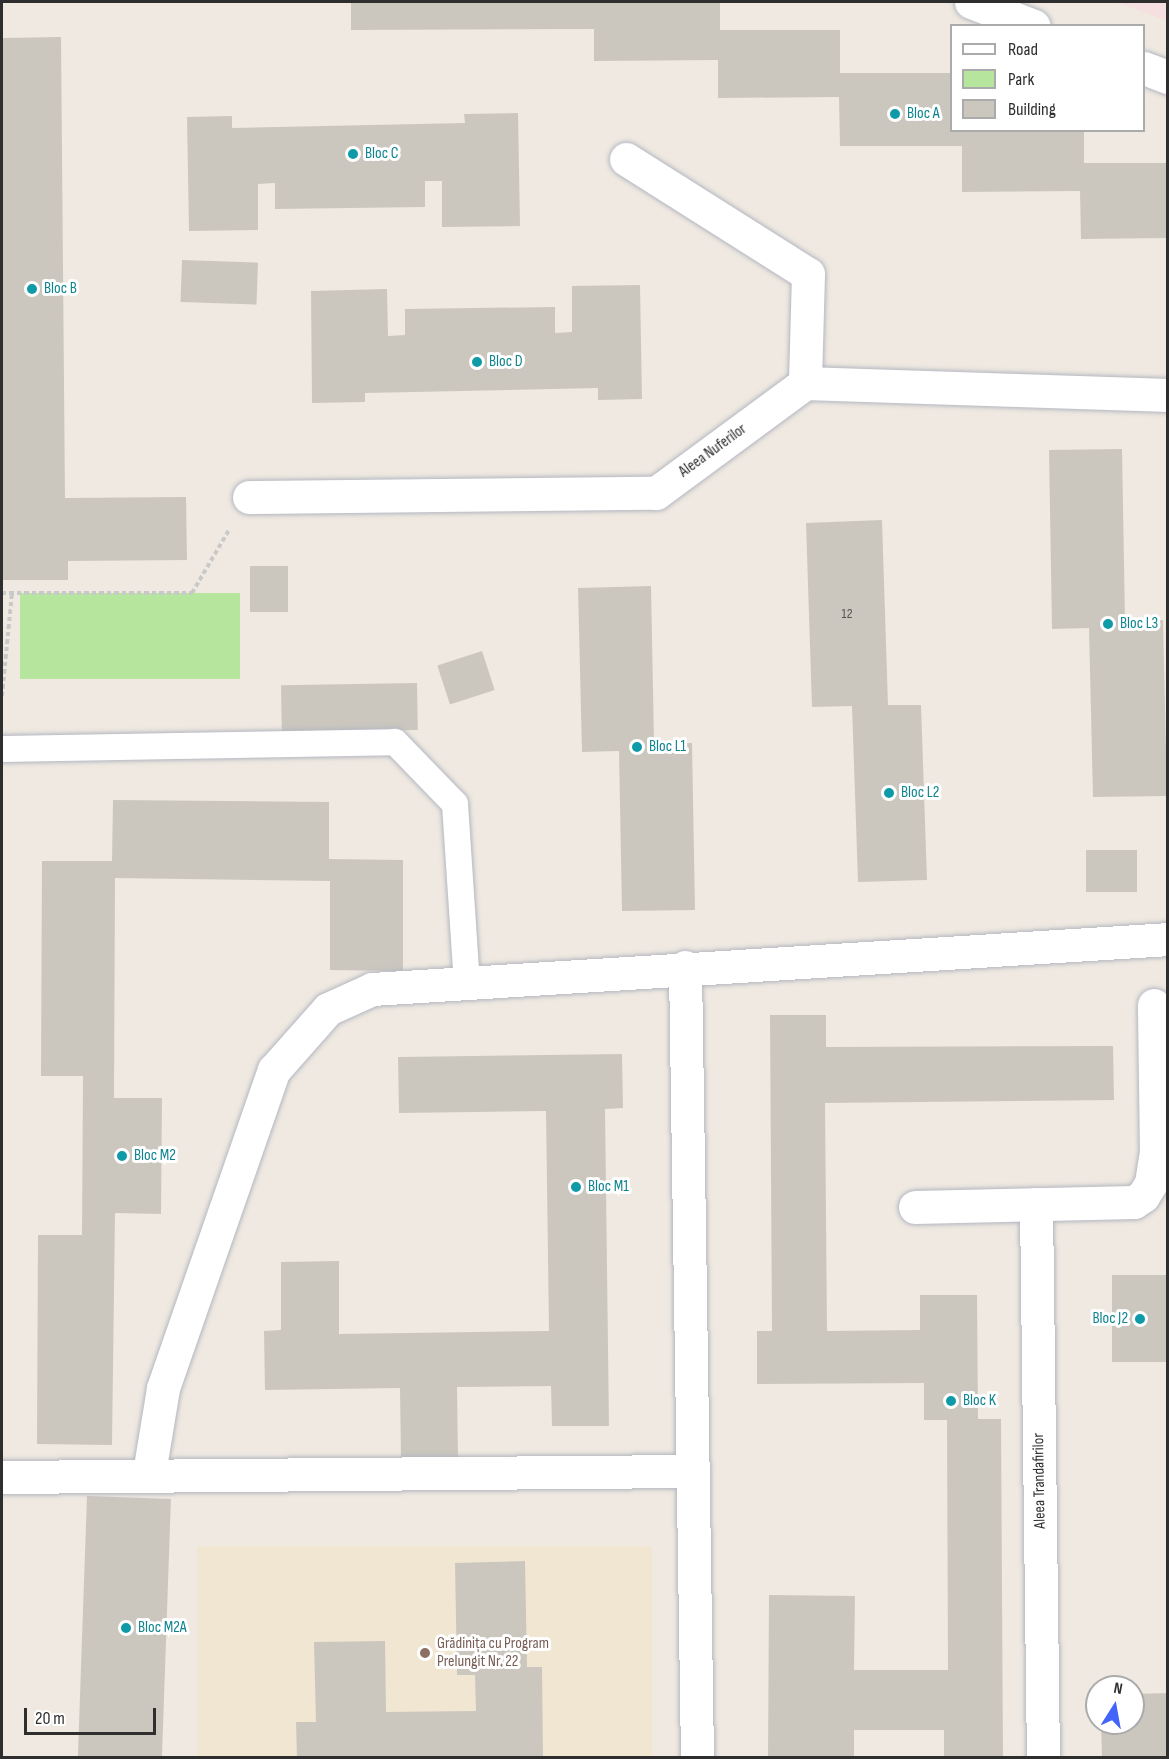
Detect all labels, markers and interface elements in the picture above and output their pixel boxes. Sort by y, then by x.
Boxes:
legend [950,24,1145,132]
text: Road [1008,39,1038,60]
text: Park [1008,69,1034,90]
text: Building [1008,99,1056,120]
place label: Bloc A [907,104,940,124]
marker: Bloc A [888,107,902,121]
place label: Bloc C [365,144,398,164]
marker: Bloc C [346,147,360,161]
place label: Bloc B [44,279,77,299]
marker: Bloc B [25,282,39,296]
place label: Bloc D [489,352,523,372]
marker: Bloc D [470,355,484,369]
street label: Aleea Nuferilor [675,420,751,482]
house number: 12 [842,606,852,622]
place label: Bloc L3 [1120,614,1158,634]
marker: Bloc L3 [1101,617,1115,631]
place label: Bloc L1 [649,737,686,757]
marker: Bloc L1 [630,740,644,754]
place label: Bloc L2 [901,783,939,803]
marker: Bloc L2 [882,786,896,800]
place label: Bloc M2 [134,1146,176,1166]
marker: Bloc M2 [115,1149,129,1163]
place label: Bloc M1 [588,1177,629,1197]
marker: Bloc M1 [569,1180,583,1194]
place label: Bloc J2 [1092,1309,1128,1329]
marker: Bloc J2 [1133,1312,1147,1326]
place label: Bloc K [963,1391,996,1411]
marker: Bloc K [944,1394,958,1408]
street label: Aleea Trandafirilor [1030,1433,1050,1529]
place label: Bloc M2A [138,1618,187,1638]
marker: Bloc M2A [119,1621,133,1635]
place label: Grădinița cu Program Prelungit Nr. 22 [437,1634,549,1672]
marker: Grădinița cu Program Prelungit Nr. 22 [418,1646,432,1660]
north arrow [1085,1675,1145,1735]
text: N [1112,1679,1124,1699]
scale bar [27,1696,159,1734]
text: 20 m [35,1708,65,1729]

